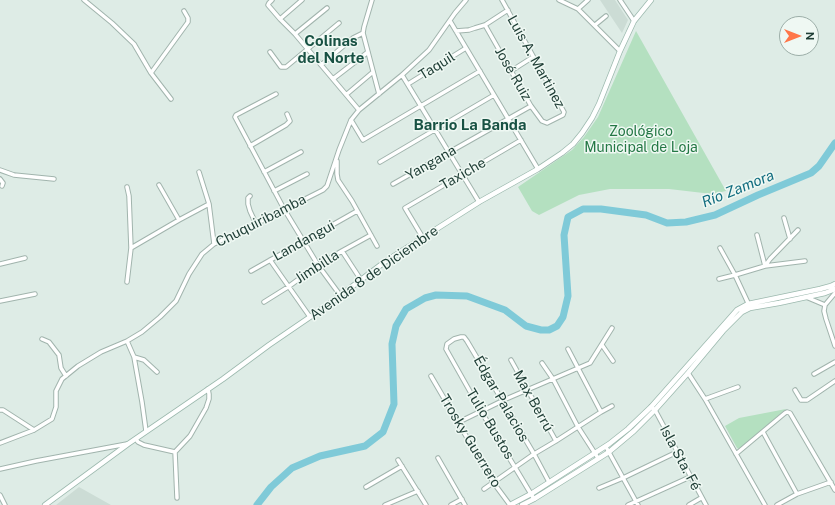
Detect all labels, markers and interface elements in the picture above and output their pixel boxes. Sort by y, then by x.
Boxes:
street label: Luis A. Martinez [504,13,568,111]
north arrow [779,16,819,56]
district label: Colinas del Norte [297,32,365,67]
text: N [804,32,816,40]
street label: José Ruiz [491,44,535,104]
street label: Taquil [416,48,458,84]
district label: Barrio La Banda [414,116,526,134]
park label: Zoológico Municipal de Loja [584,124,698,156]
street label: Yangana [403,142,459,184]
street label: Taxiche [437,154,489,194]
water label: Río Zamora [699,166,777,212]
street label: Chuquiribamba [213,191,309,251]
street label: Landangui [270,217,338,265]
street label: Avenida 8 de Diciembre [307,222,441,324]
street label: Jimbilla [292,247,342,287]
street label: Édgar Palacios [470,353,532,445]
street label: Max Berrú [509,367,557,435]
street label: Tulio Bustos [462,386,518,462]
street label: Trosky Guerrero [436,391,504,491]
street label: Isla Sta. Fé [656,423,704,493]

